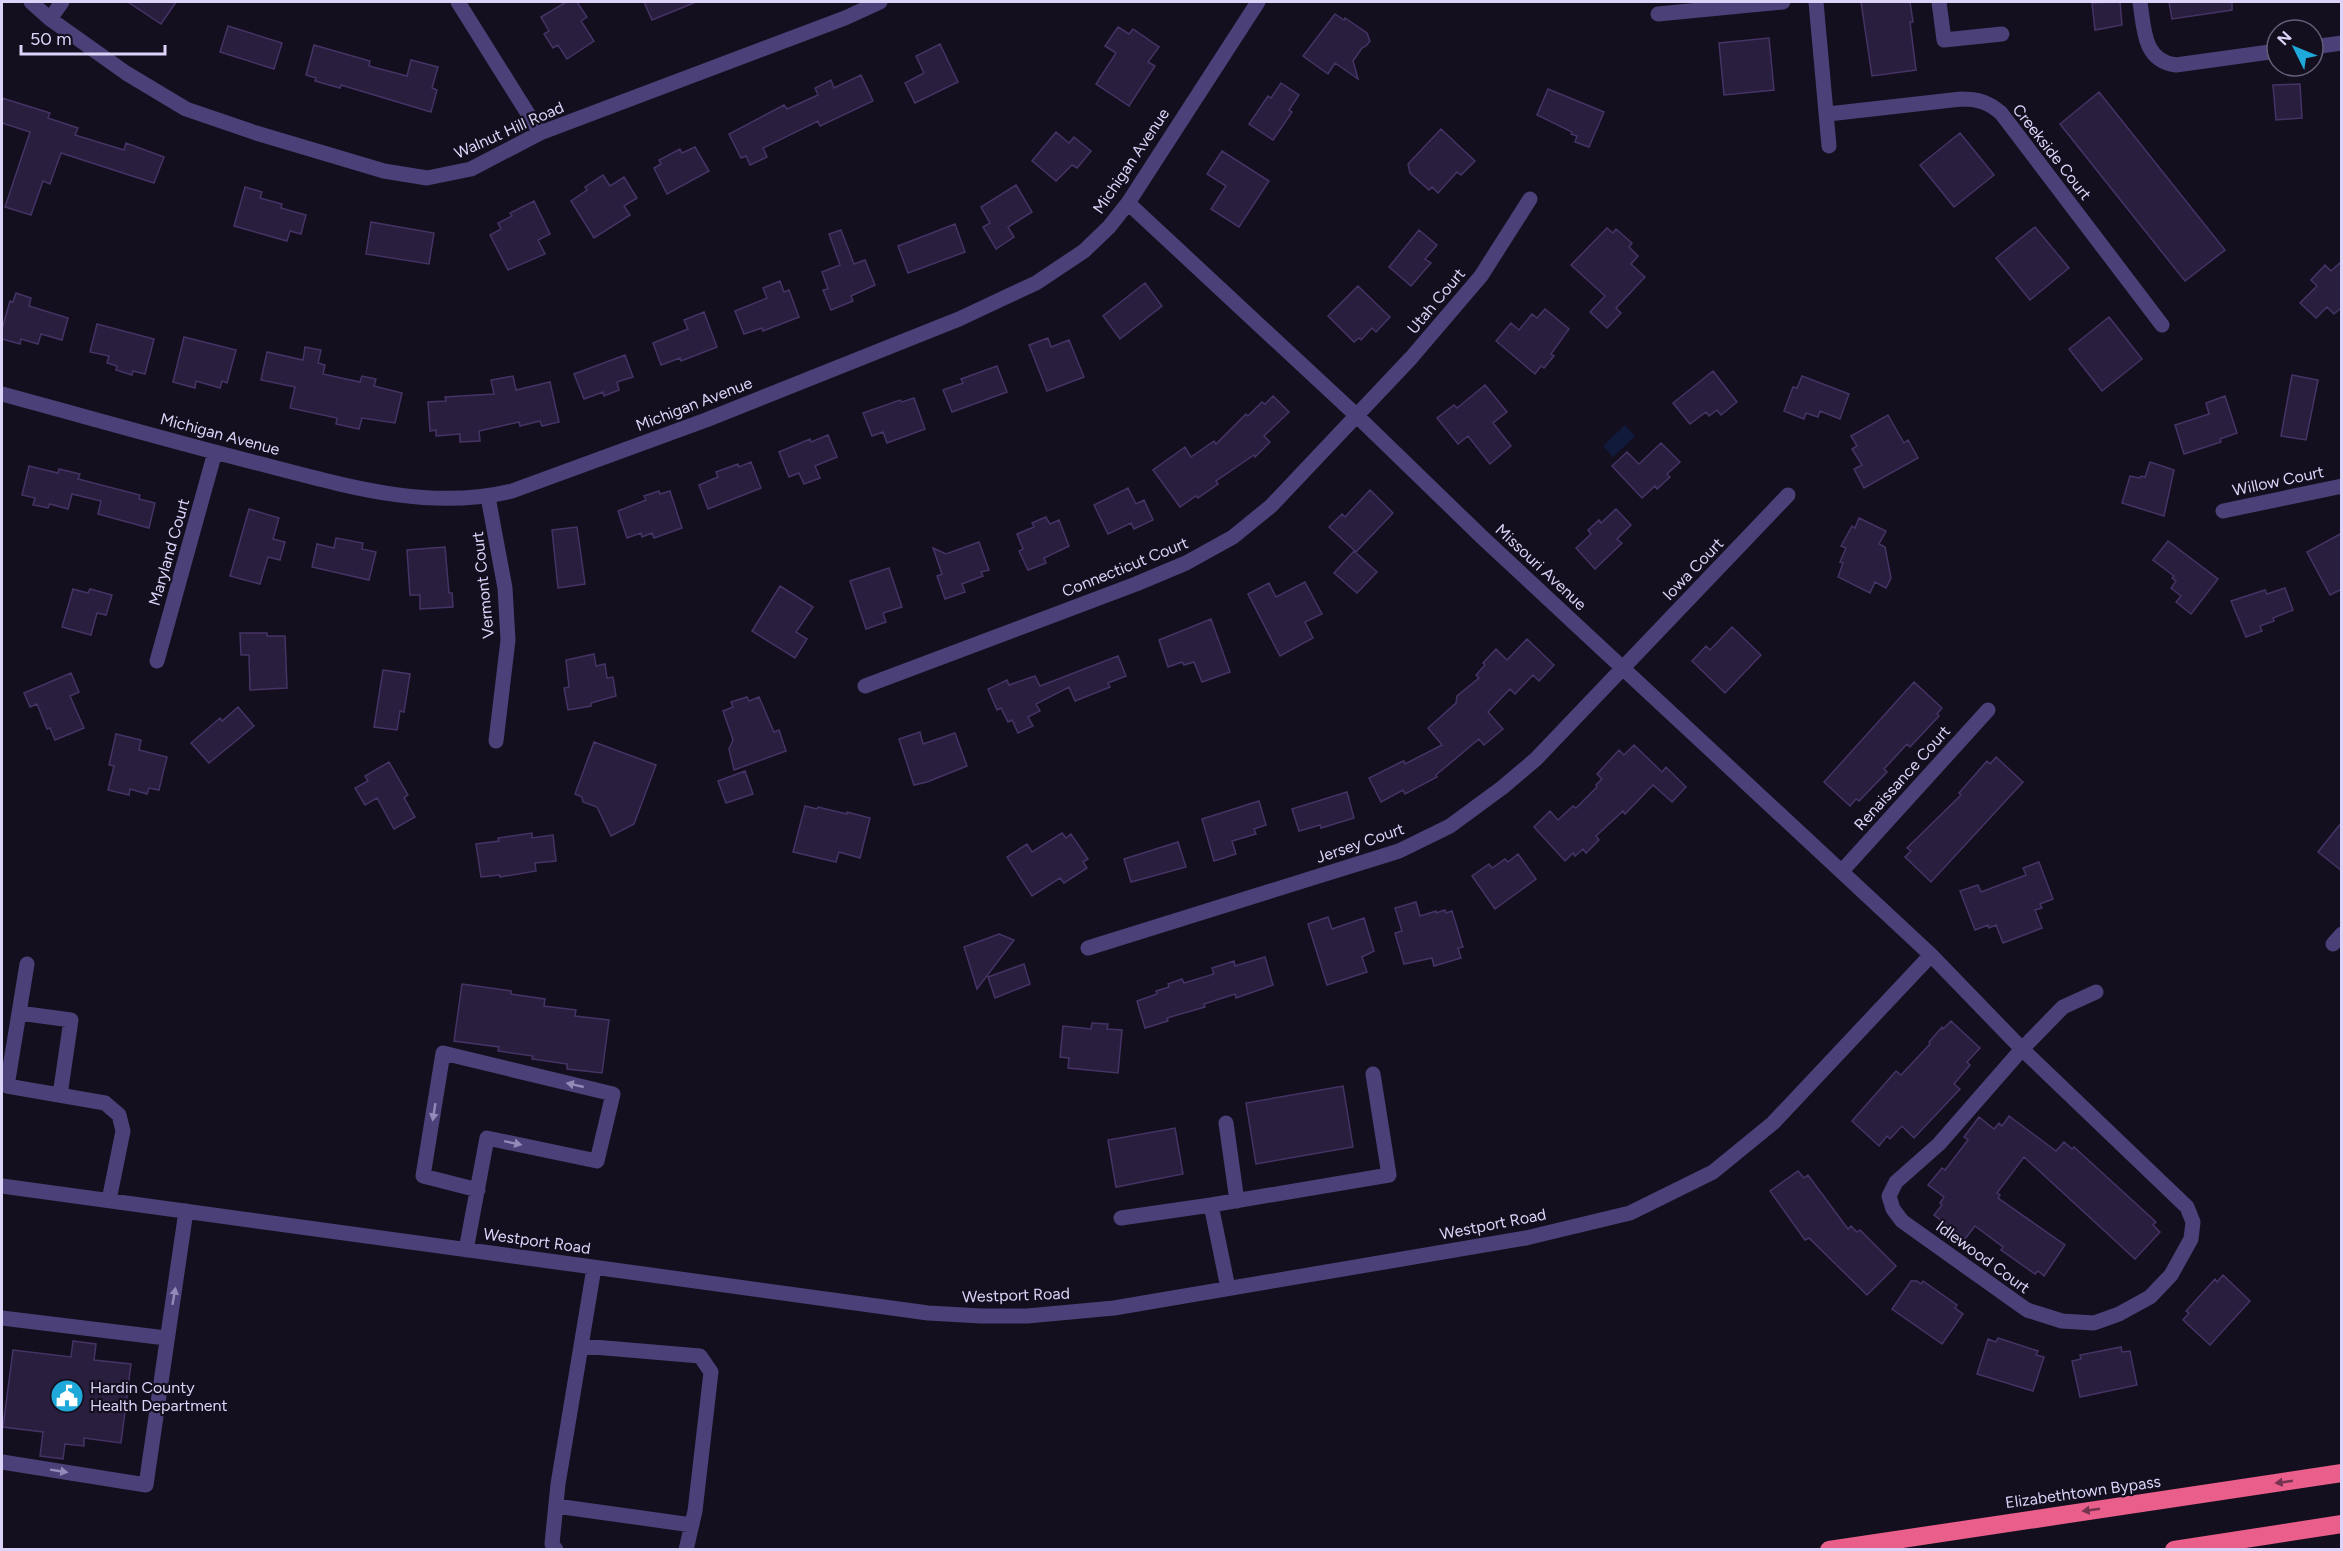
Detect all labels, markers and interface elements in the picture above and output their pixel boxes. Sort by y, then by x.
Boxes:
scale bar [21,18,165,56]
north arrow [2265,18,2325,78]
text: N [2273,27,2296,49]
text: 50 m [30,28,72,50]
street label: Walnut Hill Road [451,97,567,163]
street label: Creekside Court [2009,100,2095,204]
street label: Michigan Avenue [1089,104,1173,217]
street label: Utah Court [1403,264,1469,338]
street label: Michigan Avenue [633,373,755,435]
street label: Michigan Avenue [158,409,282,459]
street label: Willow Court [2231,462,2325,500]
street label: Maryland Court [145,496,193,608]
street label: Missouri Avenue [1492,520,1591,614]
street label: Vermont Court [468,530,498,640]
street label: Connecticut Court [1059,533,1191,601]
street label: Iowa Court [1659,534,1727,604]
street label: Renaissance Court [1850,722,1954,834]
street label: Jersey Court [1313,819,1407,867]
one-way arrow [566,1079,584,1089]
one-way arrow [429,1103,438,1122]
one-way arrow [503,1139,522,1148]
street label: Westport Road [1438,1204,1548,1244]
street label: Idlewood Court [1932,1217,2034,1297]
street label: Westport Road [482,1224,592,1258]
street label: Westport Road [962,1284,1070,1306]
one-way arrow [170,1287,179,1306]
public building icon: Hardin County Health Department [49,1378,85,1414]
place label: Hardin County Health Department [90,1378,228,1415]
one-way arrow [50,1467,69,1476]
street label: Elizabethtown Bypass [2004,1472,2162,1512]
one-way arrow [2274,1477,2293,1486]
one-way arrow [2081,1506,2100,1515]

